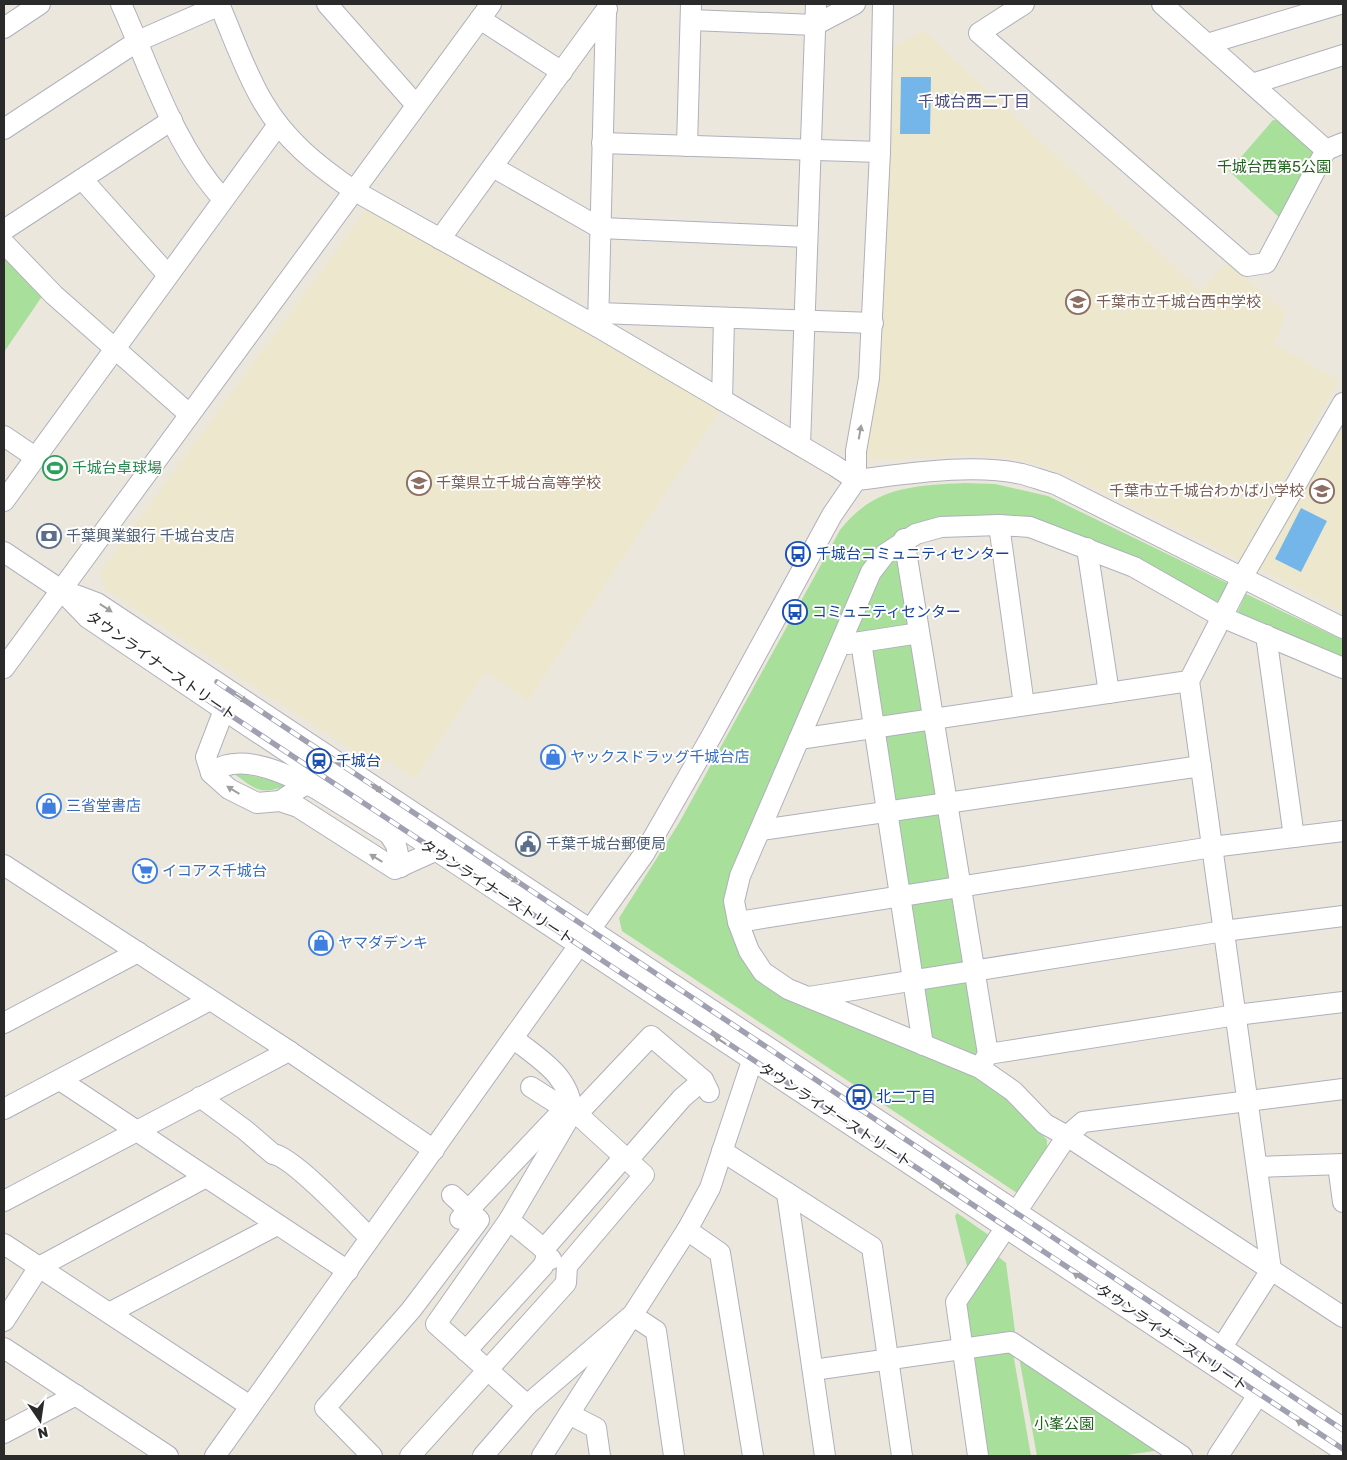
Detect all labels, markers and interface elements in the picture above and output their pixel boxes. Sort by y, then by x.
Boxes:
district label: 千城台西二丁目 [918,92,1030,111]
park label: 千城台西第5公園 [1217,158,1331,176]
school or university icon: 千葉市立千城台西中学校 [1065,289,1091,315]
place label: 千葉市立千城台西中学校 [1096,293,1261,311]
one-way arrow [856,423,864,439]
sports icon: 千城台卓球場 [42,455,68,481]
place label: 千城台卓球場 [72,459,162,477]
school or university icon: 千葉県立千城台高等学校 [406,470,432,496]
place label: 千葉県立千城台高等学校 [436,474,601,492]
school or university icon: 千葉市立千城台わかば小学校 [1309,478,1335,504]
place label: 千葉市立千城台わかば小学校 [1109,482,1304,500]
bank icon: 千葉興業銀行 千城台支店 [36,523,62,549]
place label: 千葉興業銀行 千城台支店 [66,527,235,545]
bus stop icon: 千城台コミュニティセンター [785,541,811,567]
place label: 千城台コミュニティセンター [816,545,1010,563]
bus stop icon: コミュニティセンター [782,599,808,625]
place label: コミュニティセンター [812,603,961,621]
one-way arrow [99,604,112,613]
street label: タウンライナーストリート [83,607,239,725]
one-way arrow [235,693,248,703]
shop icon: ヤックスドラッグ千城台店 [540,744,566,770]
station icon: 千城台 [306,748,332,774]
place label: ヤックスドラッグ千城台店 [570,748,750,766]
place label: 千城台 [336,752,381,770]
one-way arrow [370,783,383,793]
one-way arrow [226,785,239,795]
shop icon: 三省堂書店 [36,793,62,819]
place label: 三省堂書店 [66,797,141,815]
public building icon: 千葉千城台郵便局 [515,831,541,857]
place label: 千葉千城台郵便局 [546,835,666,853]
street label: タウンライナーストリート [417,836,577,948]
one-way arrow [369,853,382,863]
supermarket icon: イコアス千城台 [132,858,158,884]
place label: イコアス千城台 [162,862,267,880]
one-way arrow [505,873,519,883]
shop icon: ヤマダデンキ [308,930,334,956]
place label: ヤマダデンキ [338,934,428,952]
one-way arrow [714,1035,727,1044]
street label: タウンライナーストリート [755,1059,915,1171]
bus stop icon: 北二丁目 [846,1084,872,1110]
place label: 北二丁目 [876,1088,936,1106]
one-way arrow [937,1182,950,1192]
one-way arrow [1073,1272,1086,1282]
street label: タウンライナーストリート [1093,1281,1251,1395]
north arrow [15,1395,65,1445]
park label: 小峯公園 [1034,1415,1094,1433]
one-way arrow [1296,1419,1309,1429]
text: N [36,1423,50,1442]

